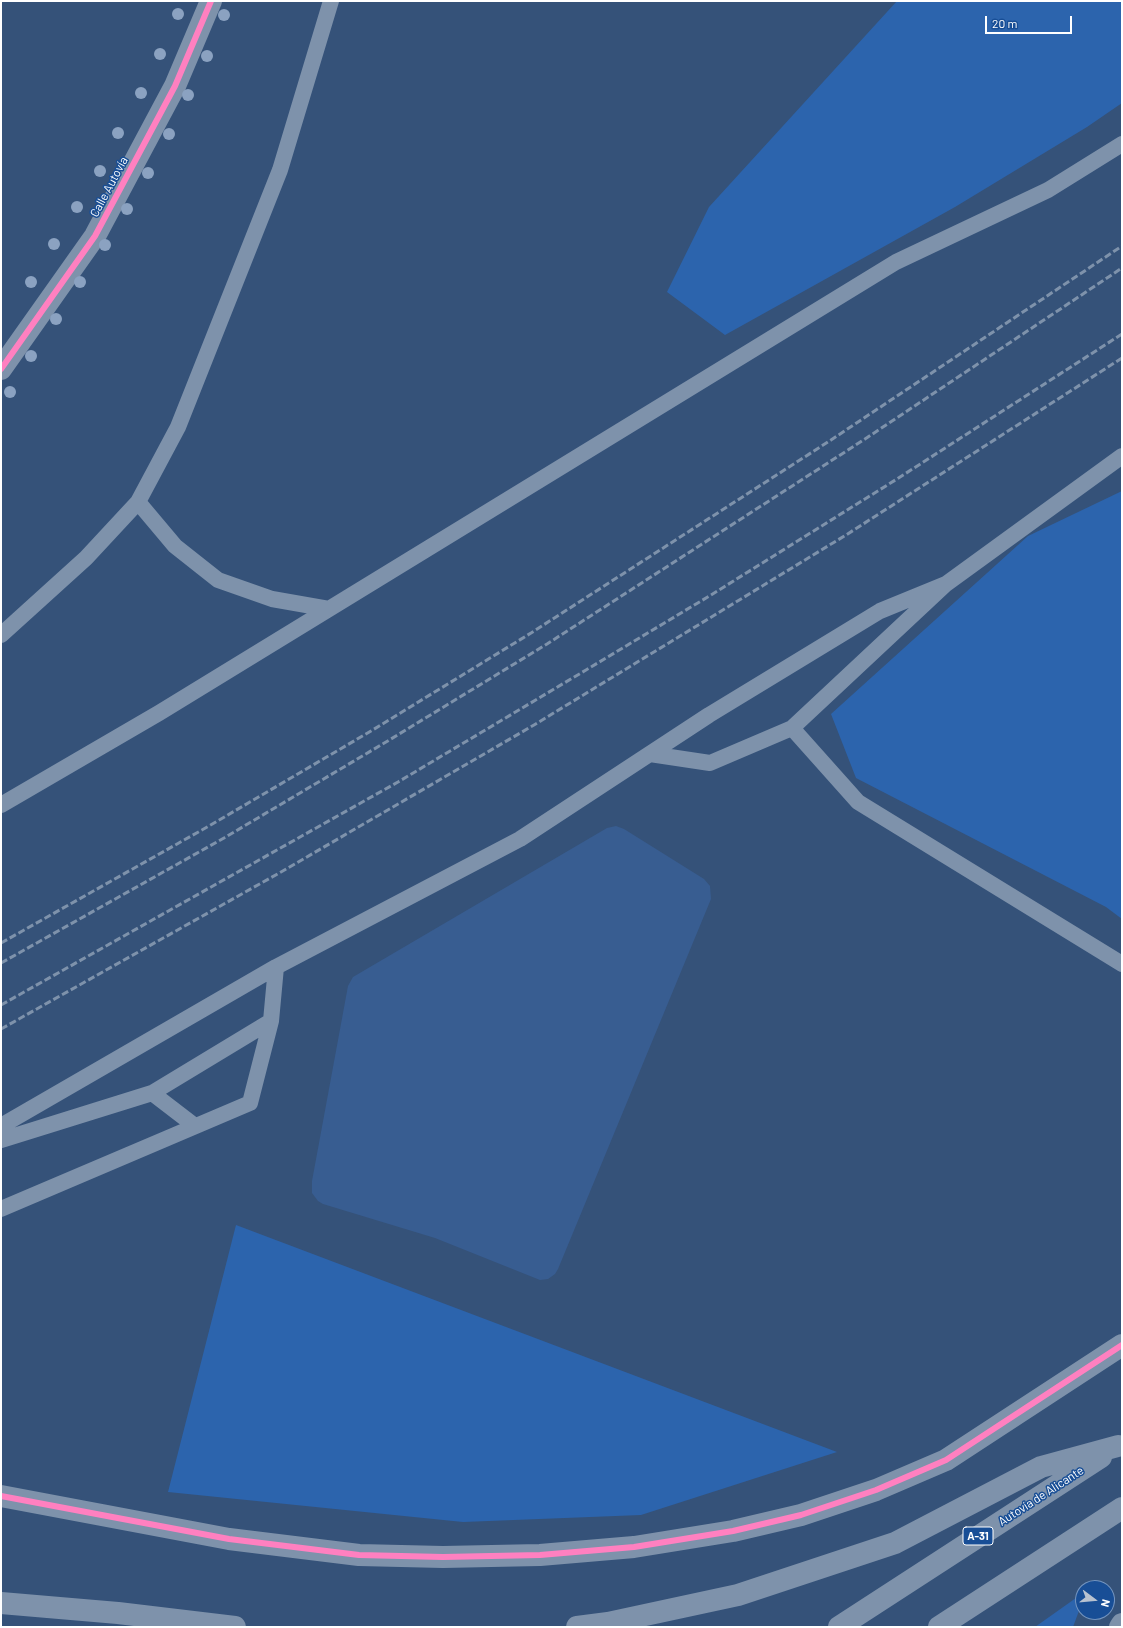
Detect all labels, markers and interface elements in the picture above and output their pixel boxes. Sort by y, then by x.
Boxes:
scale bar [987,8,1074,34]
text: 20 m [992,16,1018,30]
street label: Calle Autovía [87,154,131,220]
street label: Autovía de Alicante [996,1463,1086,1529]
road number: A-31 [963,1527,993,1545]
north arrow [1075,1580,1115,1620]
text: N [1099,1598,1113,1608]

